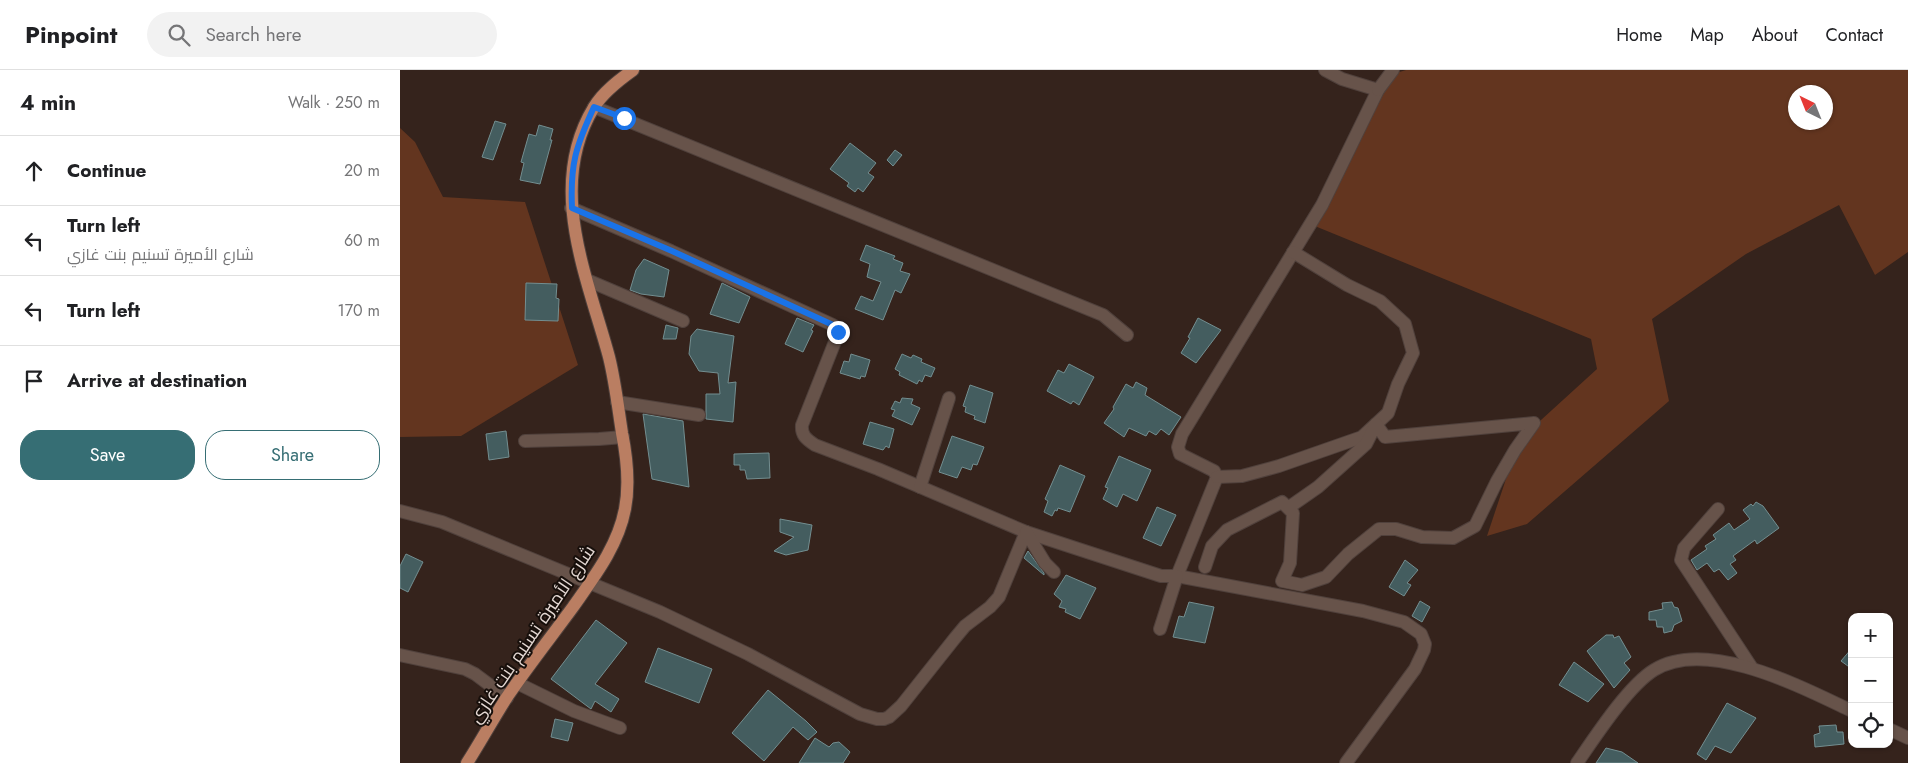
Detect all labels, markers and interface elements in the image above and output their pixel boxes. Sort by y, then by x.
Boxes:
search box [147,12,497,57]
text: Pinpoint [25,17,117,52]
icon: search [165,21,193,49]
text: Search here [205,21,302,48]
text: Home [1616,22,1662,48]
text: Map [1690,22,1724,48]
text: About [1752,22,1797,48]
text: Contact [1825,22,1883,48]
north arrow [1788,85,1833,130]
text: 4 min [20,88,76,118]
text: Walk · 250 m [288,91,380,114]
route start [613,107,636,130]
icon: ahead [20,157,48,185]
text: Continue [67,157,146,184]
text: 20 m [344,159,380,182]
text: Turn left [67,212,140,239]
icon: left [20,227,48,255]
text: 60 m [344,229,380,252]
text: شارع الأميرة تسنيم بنت غازي [67,243,254,266]
icon: left [20,297,48,325]
text: Turn left [67,297,140,324]
text: 170 m [338,299,380,322]
route end [827,321,850,344]
icon: arrive [20,367,48,395]
text: Arrive at destination [67,367,247,394]
button: Save [20,430,195,480]
button: Share [205,430,380,480]
street label: شارع الأميرة تسنيم بنت غازي [462,540,602,729]
map controls [1848,613,1893,748]
button: + [1848,613,1893,658]
button: − [1848,658,1893,703]
button: locate [1848,703,1893,748]

